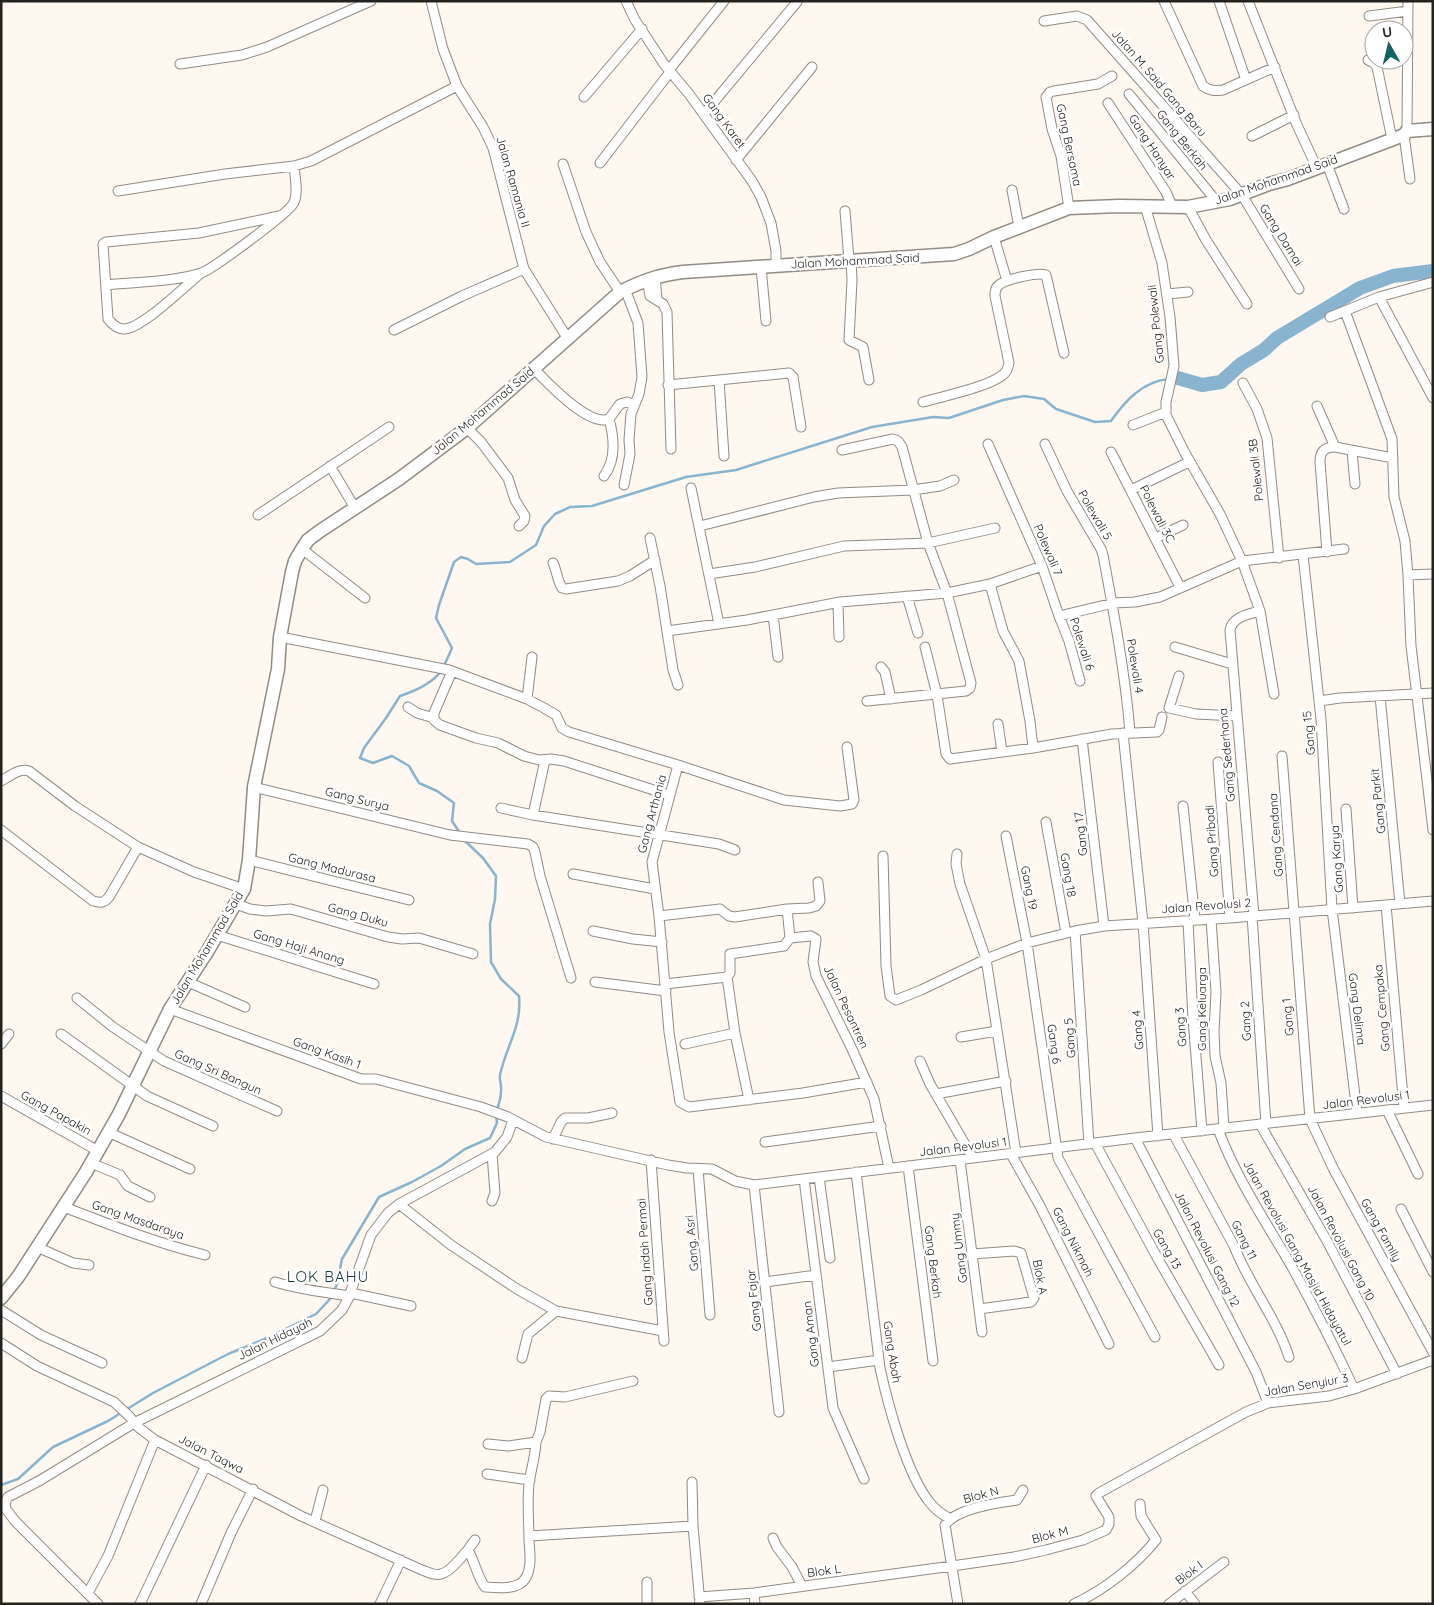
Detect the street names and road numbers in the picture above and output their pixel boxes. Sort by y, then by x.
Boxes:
street label: Jalan M. Said Gang Baru [1109,26,1210,139]
street label: Gang Karet [700,90,749,151]
street label: Gang Bersama [1053,102,1086,187]
street label: Gang Berkah [1154,107,1211,173]
street label: Gang Hanyar [1126,111,1179,183]
street label: Jalan Ramania II [493,135,534,229]
street label: Jalan Mohammad Said [1212,151,1339,208]
street label: Gang Damai [1256,201,1306,268]
street label: Jalan Mohammad Said [790,250,920,271]
street label: Gang Polewali [1144,284,1167,364]
street label: Jalan Mohammad Said [428,363,537,458]
street label: Polewali 3B [1245,438,1266,502]
street label: Polewali 3C [1137,482,1178,545]
street label: Polewali 5 [1075,487,1116,542]
street label: Polewali 7 [1031,522,1066,578]
street label: Polewali 6 [1067,615,1098,673]
street label: Polewali 4 [1124,638,1147,694]
street label: Gang Sederhana [1215,708,1238,803]
street label: Gang 15 [1299,710,1318,756]
street label: Gang Parkit [1367,768,1388,834]
street label: Gang Arthania [634,773,669,855]
street label: Gang Surya [323,783,391,814]
street label: Gang Cendana [1265,793,1286,877]
street label: Gang Pribadi [1202,804,1222,878]
street label: Gang 17 [1071,811,1090,857]
street label: Gang Karya [1327,825,1346,893]
street label: Gang Madurasa [287,849,377,886]
street label: Gang 18 [1057,852,1080,898]
street label: Gang 19 [1018,865,1041,912]
street label: Jalan Mohammad Said [167,888,246,1007]
street label: Jalan Revolusi 2 [1160,895,1252,916]
street label: Gang Duku [326,899,390,930]
street label: Gang Haji Anang [252,925,347,968]
street label: Jalan Pesantren [821,963,872,1051]
street label: Gang Cempaka [1370,964,1393,1052]
street label: Gang Keluarga [1194,967,1209,1051]
street label: Gang Delima [1346,972,1369,1046]
street label: Gang 1 [1278,998,1297,1037]
street label: Gang 2 [1237,1000,1254,1041]
street label: Gang 3 [1172,1007,1189,1047]
street label: Gang 4 [1129,1010,1146,1050]
street label: Gang 5 [1061,1018,1078,1059]
street label: Gang 6 [1044,1023,1065,1065]
street label: Gang Kasih 1 [291,1033,363,1072]
street label: Gang Sri Bangun [172,1046,264,1097]
street label: Gang Papakin [18,1087,94,1138]
street label: Jalan Revolusi 1 [1321,1087,1411,1112]
street label: Jalan Revolusi 1 [918,1134,1008,1159]
street label: Jalan Revolusi Gang Masjid Hidayatul [1240,1157,1355,1348]
street label: Jalan Revolusi Gang 10 [1305,1182,1378,1303]
street label: Jalan Revolusi Gang 12 [1172,1188,1243,1310]
street label: Gang Family [1358,1195,1405,1264]
street label: Gang Masdaraya [90,1197,186,1242]
street label: Gang Indah Permai [633,1198,656,1306]
street label: Gang Nikmah [1049,1204,1097,1279]
street label: Gang Ummy [947,1212,970,1284]
street label: Gang. Asri [682,1214,701,1272]
street label: Gang 11 [1228,1217,1260,1262]
street label: Gang Berkah [922,1225,945,1299]
street label: Gang 13 [1150,1226,1185,1272]
street label: Blok A [1030,1258,1051,1296]
street label: Gang Fajar [743,1268,764,1332]
street label: Gang Aman [799,1300,822,1368]
street label: Jalan Hidayah [235,1314,314,1363]
street label: Gang Abah [880,1320,905,1384]
street label: Jalan Senyiur 3 [1263,1370,1349,1399]
street label: Jalan Taqwa [176,1431,246,1476]
street label: Blok N [961,1483,1000,1506]
street label: Blok M [1030,1523,1070,1546]
street label: Blok I [1172,1557,1205,1588]
street label: Blok L [806,1561,842,1580]

